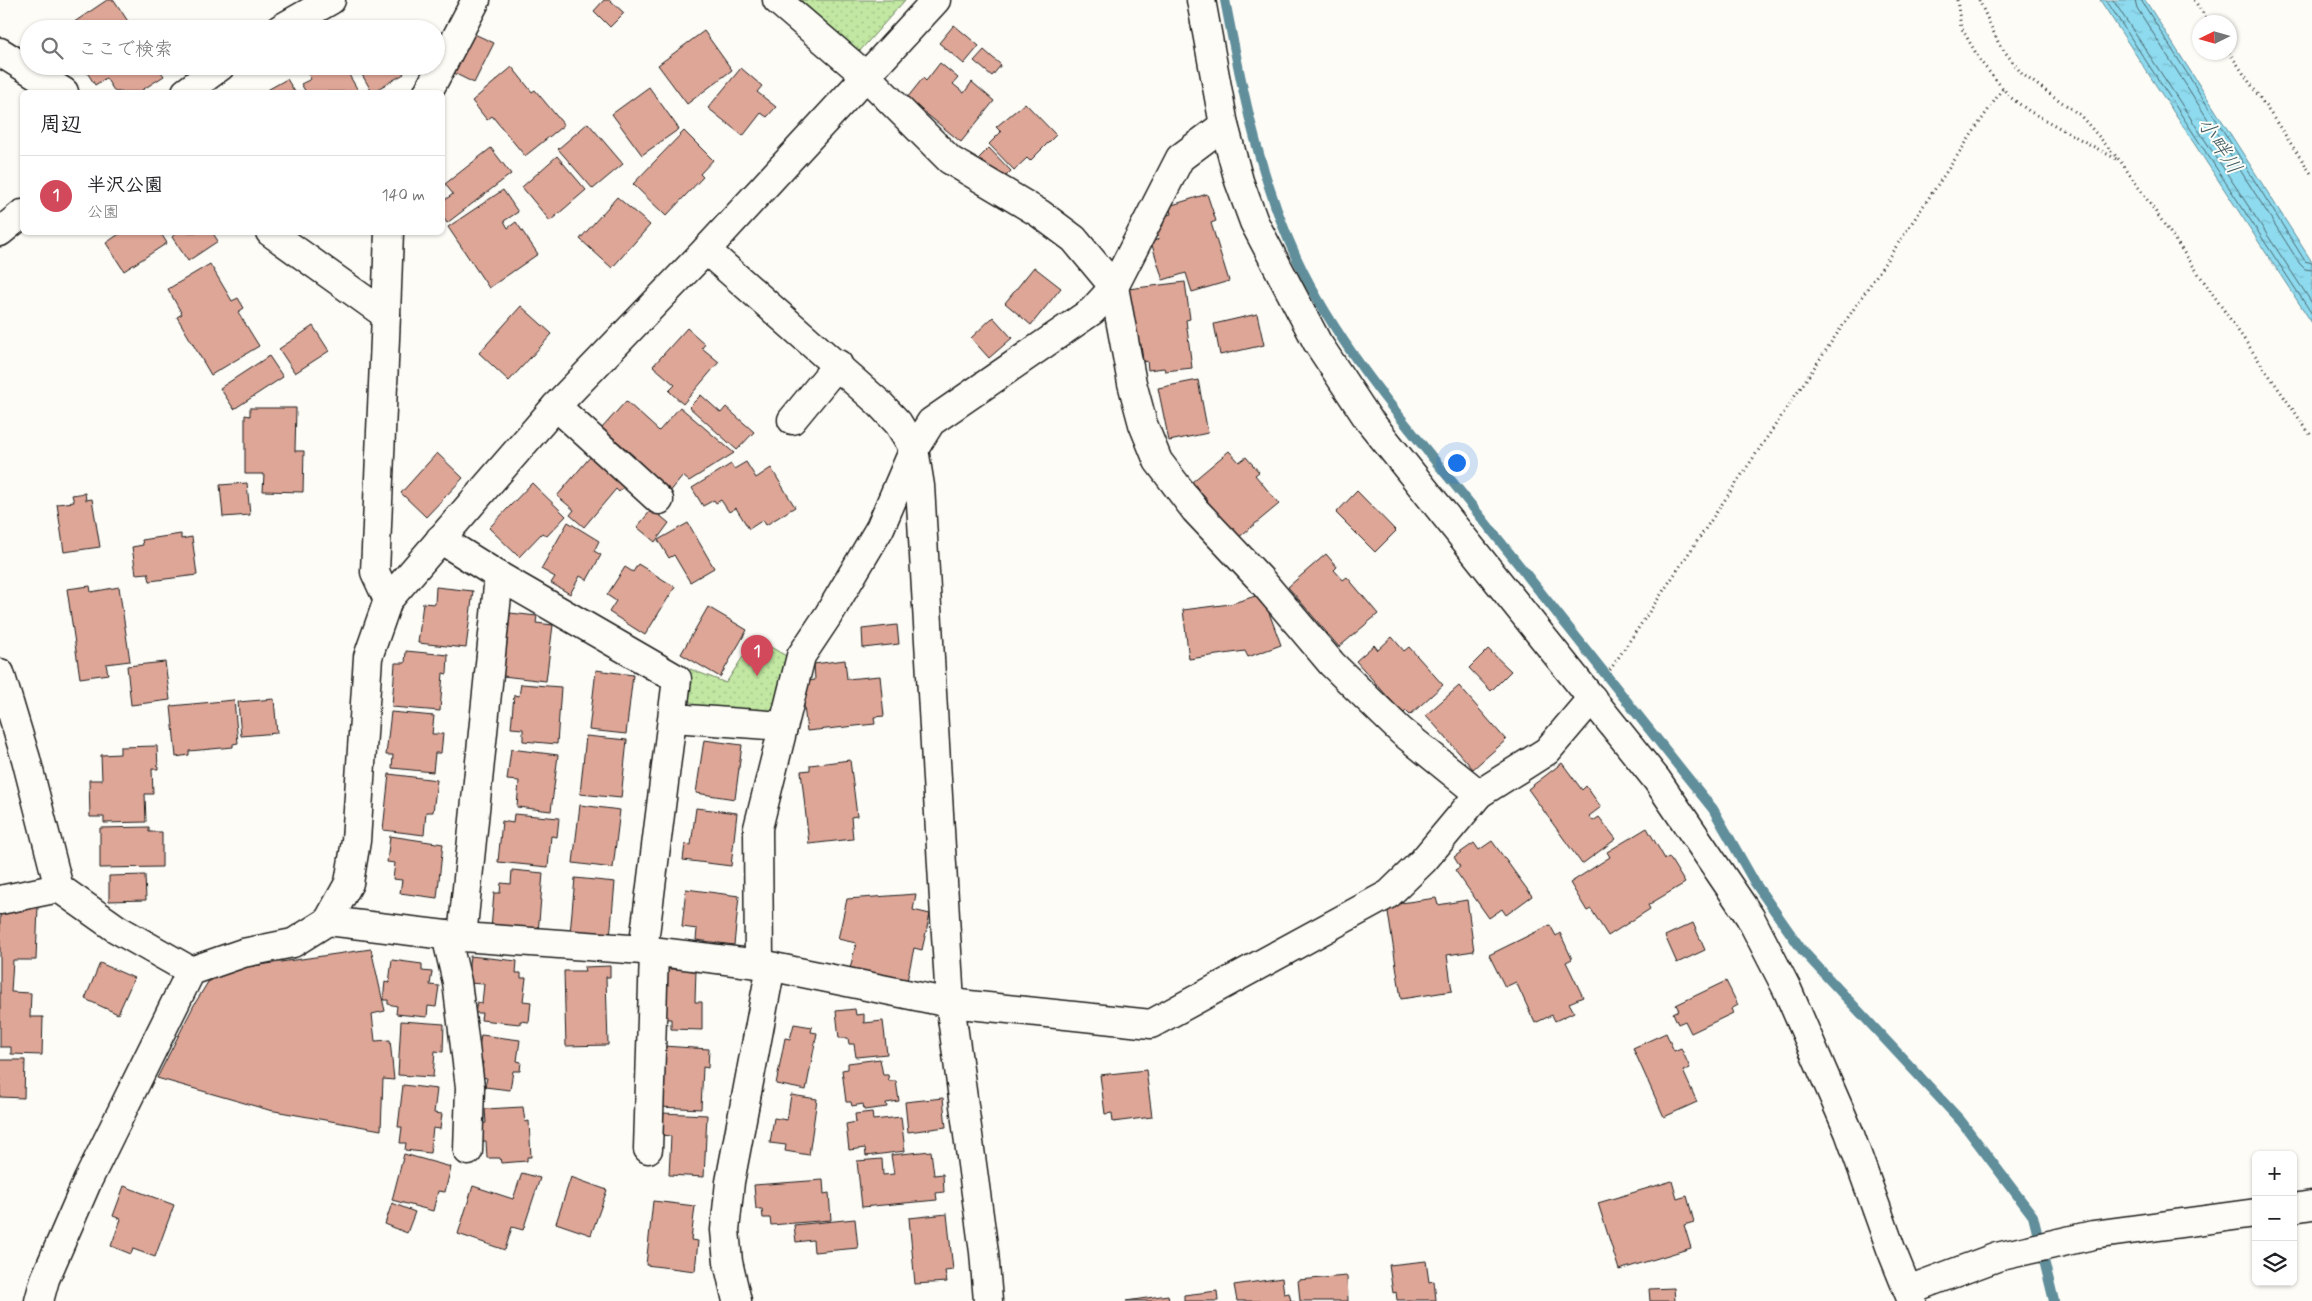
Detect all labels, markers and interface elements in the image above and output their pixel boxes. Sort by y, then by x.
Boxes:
north arrow [2192,15,2237,60]
search box [20,20,445,75]
icon: search [38,34,66,62]
text: ここで検索 [78,37,173,62]
text: 周辺 [40,111,82,139]
water label: 小畔川 [2190,112,2248,180]
text: 半沢公園 [87,173,163,198]
text: 1 [52,185,60,206]
text: 140 m [381,185,425,206]
text: 公園 [87,202,119,223]
your location [1444,450,1470,476]
pin: 1 [741,635,773,676]
map controls [2252,1151,2297,1286]
button: + [2252,1151,2297,1196]
button: − [2252,1196,2297,1241]
button: layers [2252,1241,2297,1286]

